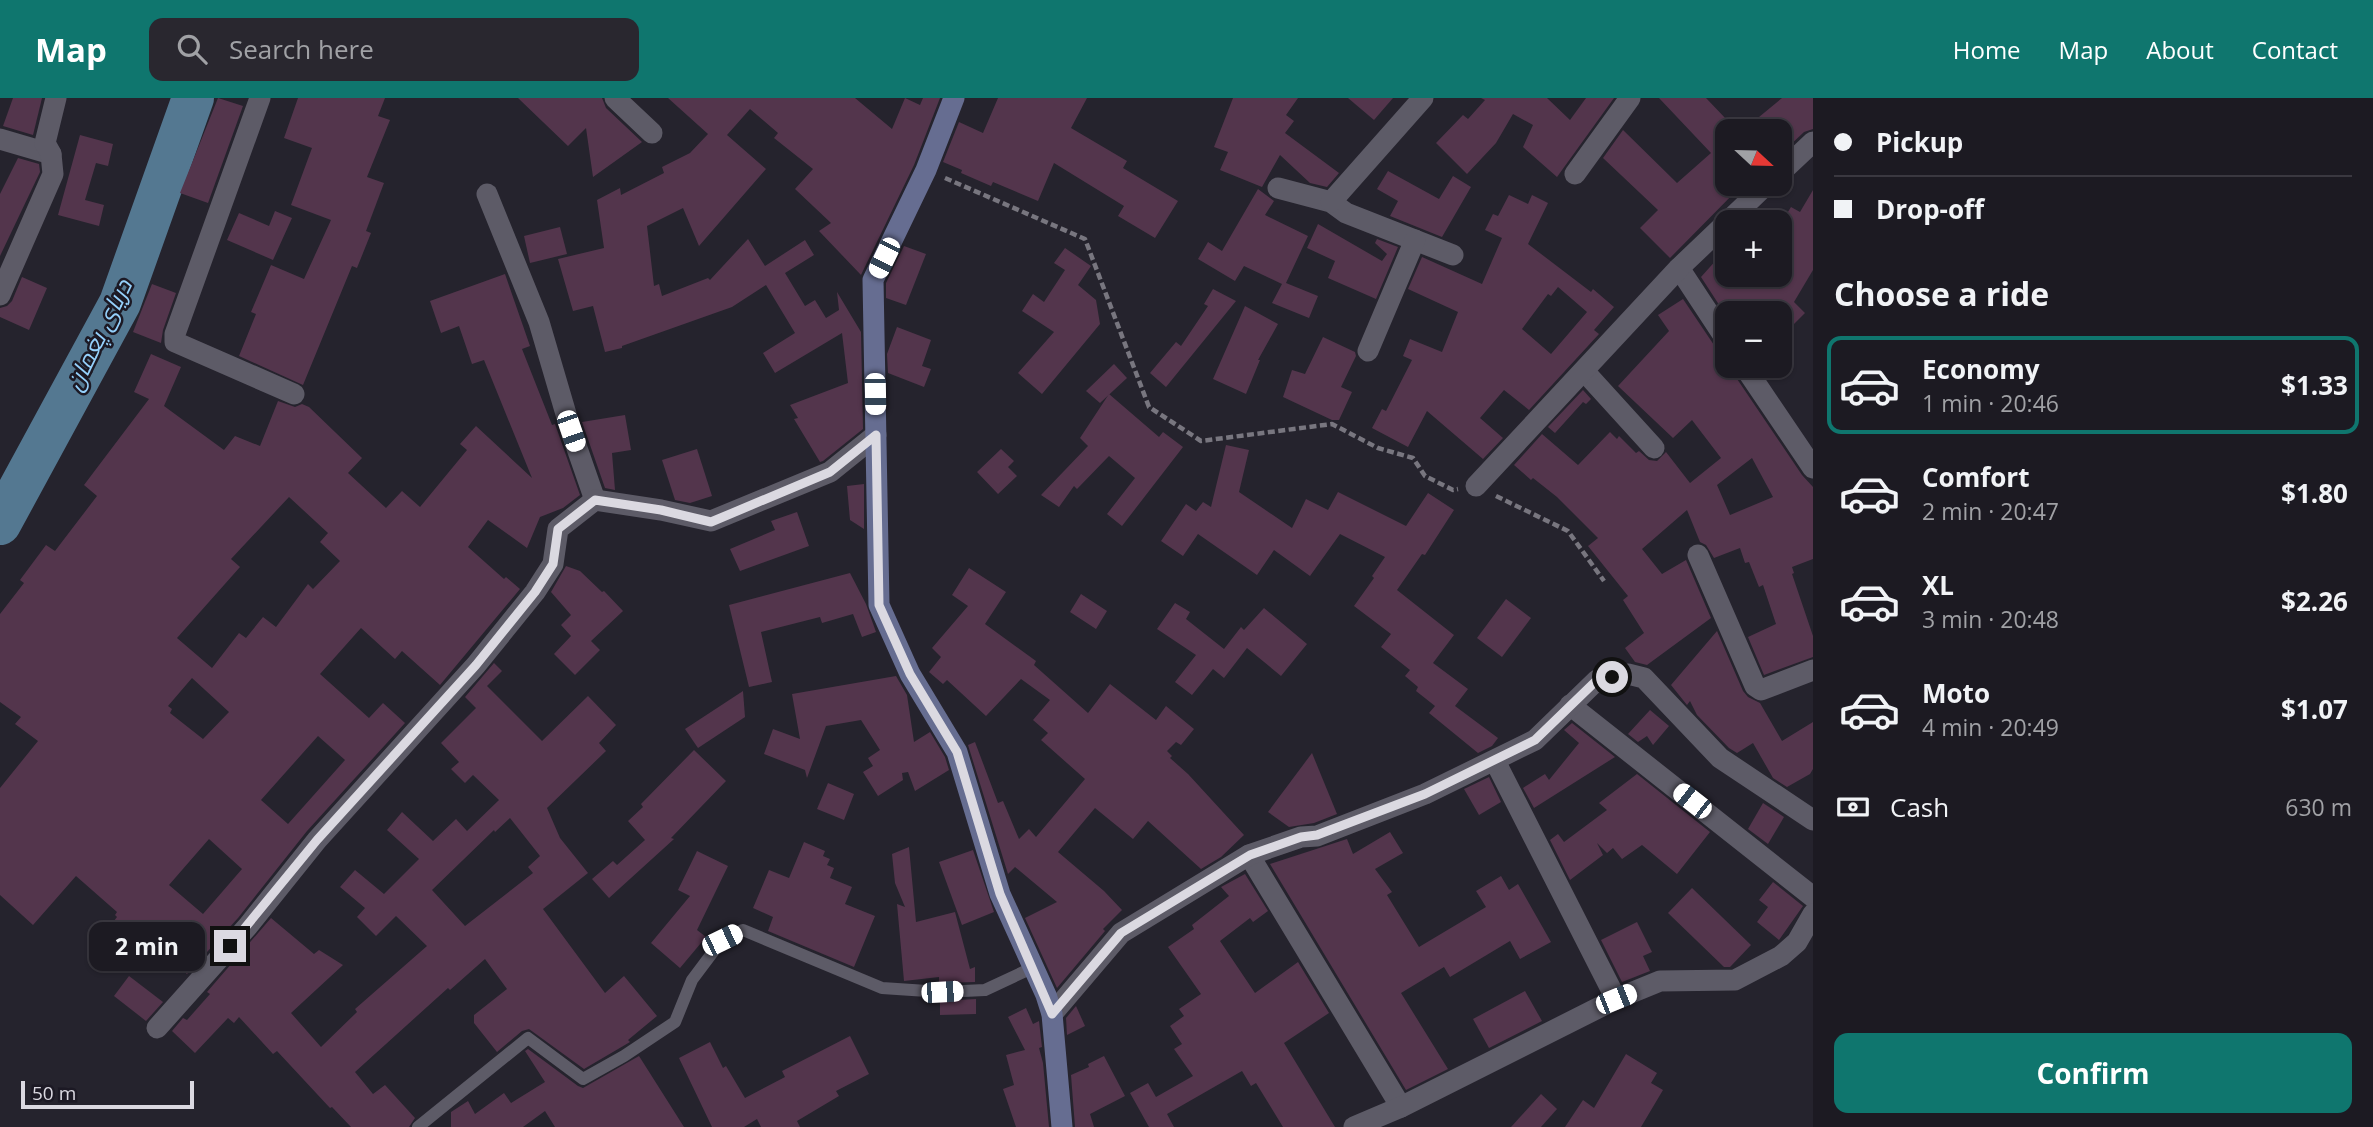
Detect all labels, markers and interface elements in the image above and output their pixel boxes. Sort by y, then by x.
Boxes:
search box [149,18,639,81]
text: Map [35,27,107,72]
icon: search [173,30,211,68]
text: Search here [229,31,374,67]
text: Home [1953,33,2021,66]
text: Map [2059,33,2108,66]
text: About [2146,33,2214,66]
text: Contact [2252,33,2338,66]
north arrow [1715,119,1792,196]
map controls [1715,119,1792,378]
text: Pickup [1876,124,1963,160]
text: Drop-off [1876,191,1984,227]
button: + [1715,210,1792,287]
car [866,235,903,281]
water label: دریای پغمان [57,272,140,396]
text: Choose a ride [1834,272,2049,315]
button: − [1715,301,1792,378]
text: Economy [1922,351,2040,387]
icon: car [1838,354,1901,417]
text: $1.33 [2281,367,2348,403]
car [865,373,886,415]
text: 1 min · 20:46 [1922,387,2059,419]
car [555,408,588,454]
text: Comfort [1922,459,2029,495]
icon: car [1838,462,1901,525]
text: $1.80 [2281,475,2348,511]
text: 2 min · 20:47 [1922,495,2059,527]
text: XL [1922,567,1954,603]
icon: car [1838,570,1901,633]
text: $2.26 [2281,583,2348,619]
text: 3 min · 20:48 [1922,603,2059,635]
route start [1596,661,1628,693]
text: Moto [1922,675,1990,711]
icon: car [1838,678,1901,741]
text: $1.07 [2281,691,2348,727]
text: 4 min · 20:49 [1922,711,2059,743]
car [1669,780,1716,822]
icon: cash [1834,788,1872,826]
text: Cash [1890,789,1949,825]
text: 630 m [2285,791,2352,823]
car [699,921,746,959]
callout: 2 min [90,922,205,970]
text: 2 min [115,930,179,962]
route end [214,930,246,962]
car [921,980,964,1004]
car [1593,981,1640,1017]
button: Confirm [1834,1033,2352,1113]
scale bar [21,1078,194,1110]
text: 50 m [32,1080,76,1106]

